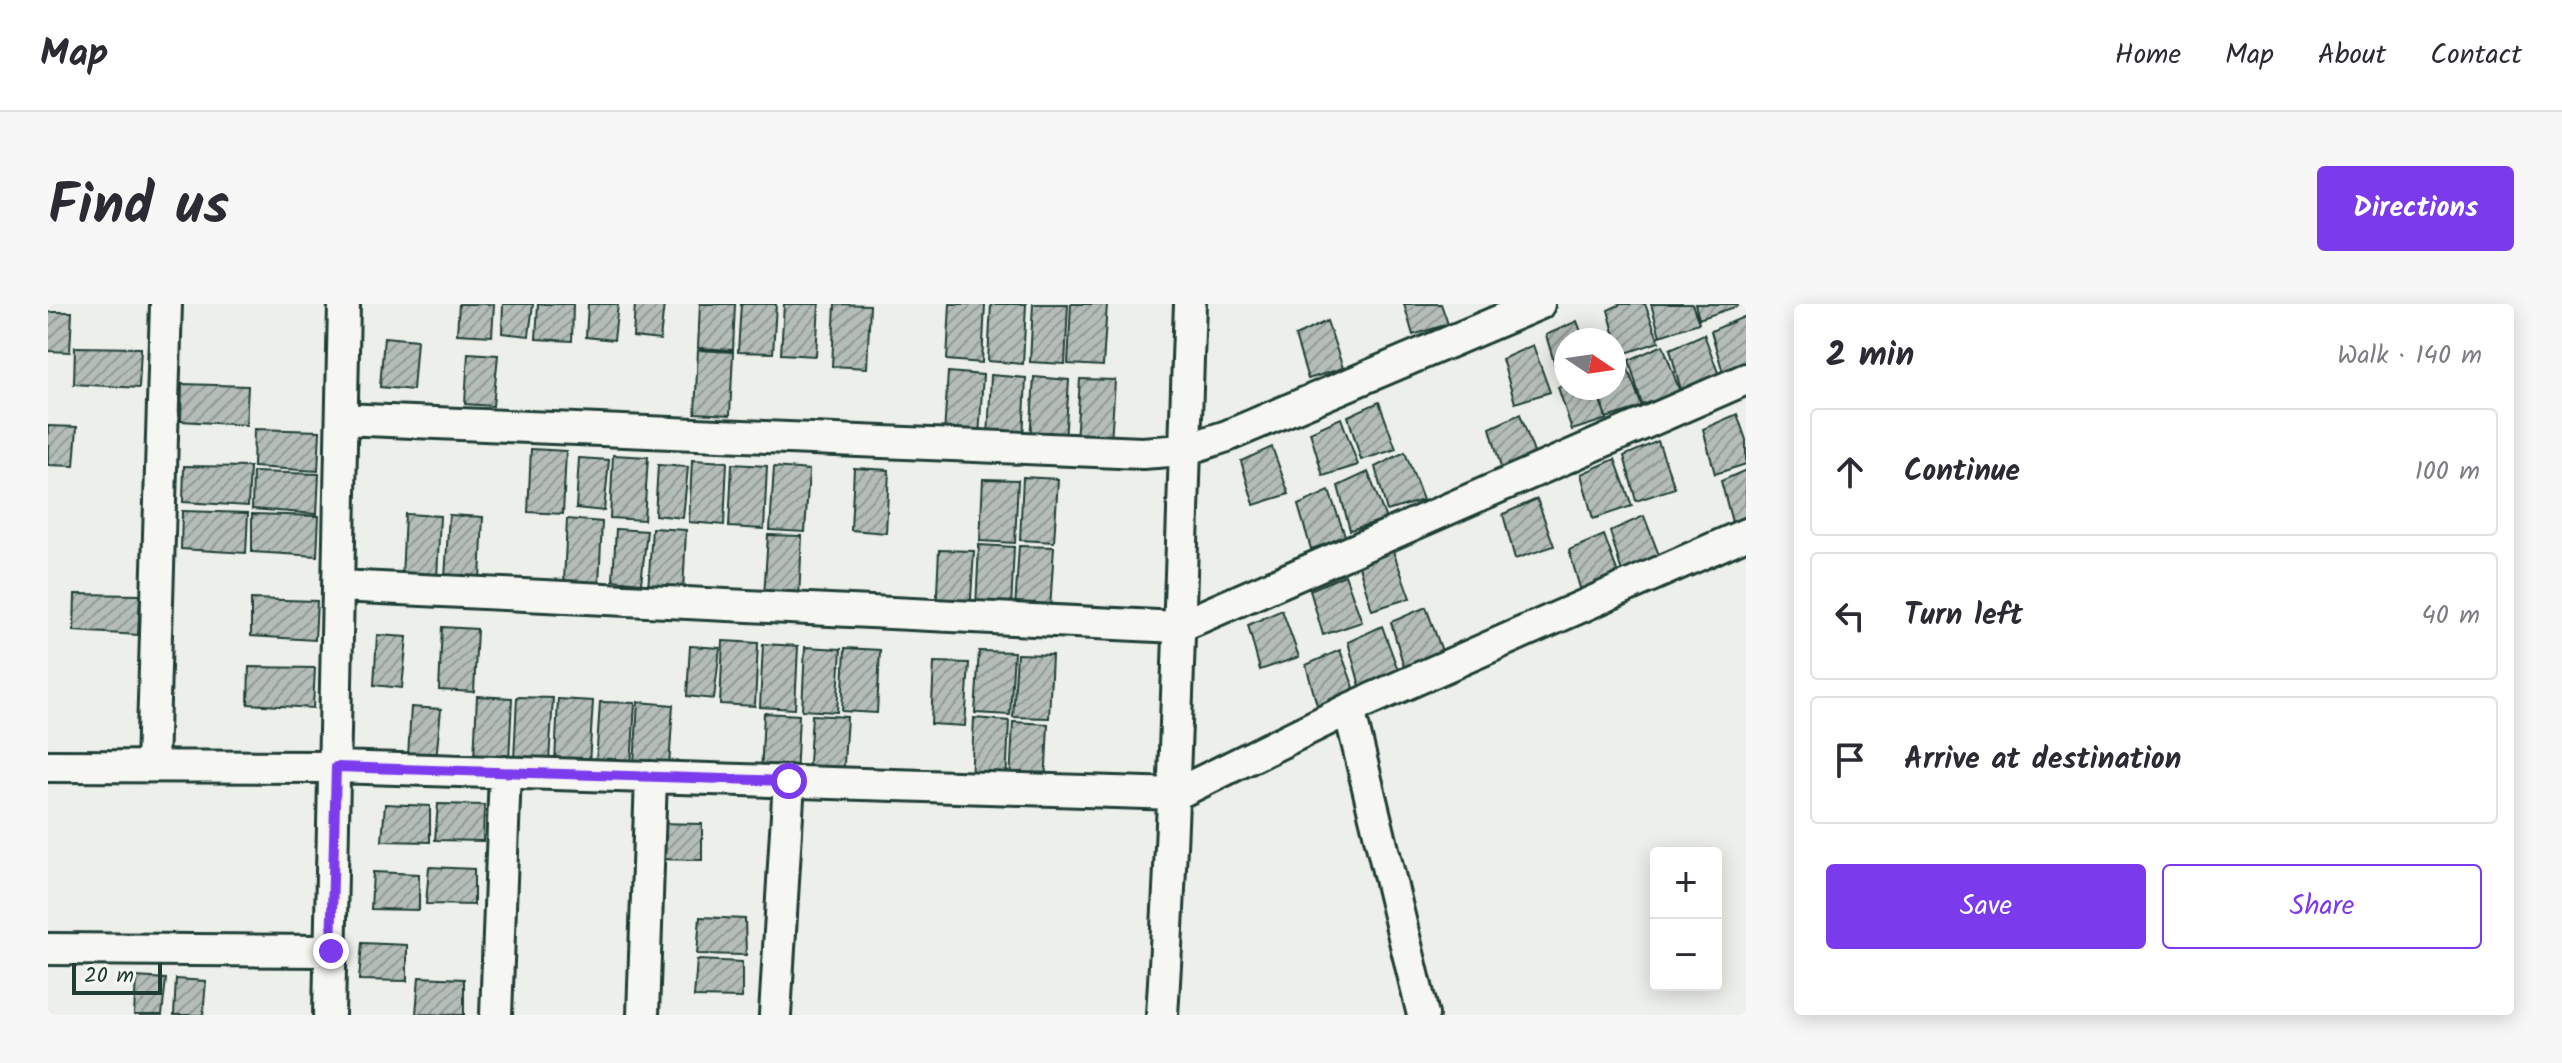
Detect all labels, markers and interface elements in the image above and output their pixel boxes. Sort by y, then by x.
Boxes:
text: Map [40,25,109,85]
text: Home [2115,33,2181,78]
text: Map [2225,33,2274,78]
text: About [2318,33,2386,78]
text: Contact [2430,33,2522,78]
text: Find us [48,163,229,253]
button: Directions [2317,166,2514,251]
north arrow [1554,328,1626,400]
text: 2 min [1826,329,1914,383]
text: Walk · 140 m [2337,335,2482,377]
text: Continue [1904,448,2020,496]
icon: ahead [1828,450,1872,494]
text: 100 m [2415,451,2480,493]
text: Turn left [1904,592,2023,640]
icon: left [1828,594,1872,638]
text: 40 m [2422,595,2480,637]
text: Arrive at destination [1904,736,2181,784]
icon: arrive [1828,738,1872,782]
route start [771,763,807,799]
map controls [1650,847,1722,991]
button: + [1650,847,1722,919]
button: Save [1826,864,2146,949]
button: Share [2162,864,2482,949]
button: − [1650,919,1722,991]
route end [313,933,349,969]
scale bar [72,959,162,995]
text: 20 m [84,959,134,994]

